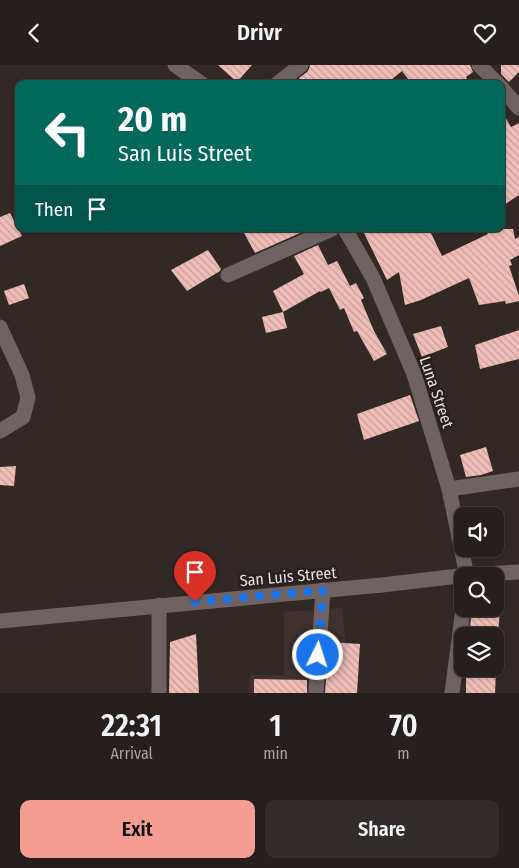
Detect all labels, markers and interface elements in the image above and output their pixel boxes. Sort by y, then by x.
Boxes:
icon: back [20,19,48,47]
text: Drivr [237,19,282,46]
icon: heart [471,19,499,47]
text: 20 m [118,98,187,140]
icon: left [35,100,100,165]
text: San Luis Street [118,140,252,167]
icon: arrive [83,195,111,223]
text: Then [35,198,73,221]
street label: Luna Street [415,354,458,431]
map controls [454,507,504,677]
button: sound [454,507,504,557]
pin [174,551,216,602]
icon: arrive [181,558,209,586]
street label: San Luis Street [239,563,338,590]
button: search [454,567,504,617]
button: layers [454,627,504,677]
position arrow [291,628,343,680]
text: 22:31 [101,708,162,744]
text: 1 [269,708,282,744]
text: 70 [389,708,418,744]
text: Arrival [110,744,153,763]
text: min [263,744,288,763]
text: m [397,744,410,763]
button: Exit [20,800,255,858]
button: Share [265,800,499,858]

